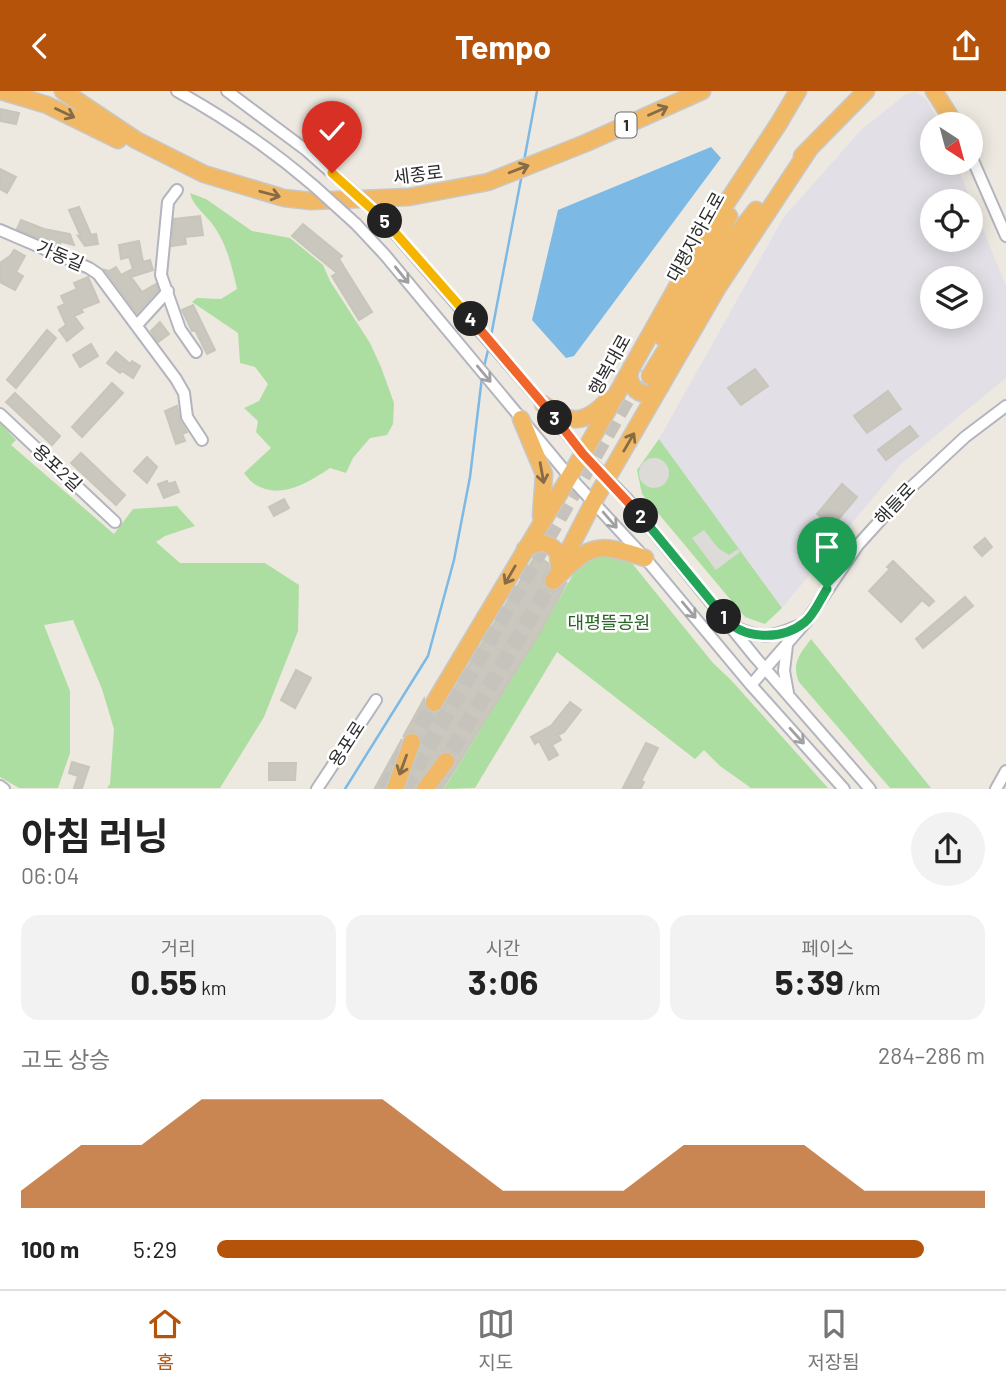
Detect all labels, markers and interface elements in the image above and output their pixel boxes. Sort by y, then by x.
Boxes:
icon: back [21,27,59,65]
text: Tempo [455,27,551,65]
icon: share [947,27,985,65]
pin [302,101,362,173]
one-way arrow [646,104,668,117]
one-way arrow [54,107,75,121]
icon: check [313,112,351,150]
north arrow [920,112,984,175]
map controls [920,112,983,329]
road number: 1 [616,113,636,137]
street label: 세종로 [392,160,444,188]
one-way arrow [508,162,529,175]
one-way arrow [258,188,280,201]
street label: 대평지하도로 [661,188,729,285]
button: locate [920,189,983,252]
pin: 5 [368,204,402,239]
text: 5 [379,209,390,232]
street label: 가동길 [33,235,88,275]
one-way arrow [394,265,409,283]
button: layers [920,266,983,329]
pin: 4 [454,301,489,337]
text: 4 [465,307,476,330]
street label: 행복대로 [583,330,635,399]
one-way arrow [476,365,491,383]
pin: 3 [538,401,572,435]
text: 3 [549,406,560,429]
one-way arrow [622,433,636,453]
street label: 용포2길 [28,439,87,496]
one-way arrow [535,461,549,484]
street label: 해들로 [869,478,919,529]
pin: 2 [624,499,658,533]
text: 2 [635,504,646,527]
one-way arrow [602,511,618,529]
pin [797,517,857,589]
icon: arrive [808,528,846,566]
one-way arrow [502,564,516,584]
pin: 1 [706,599,742,635]
one-way arrow [681,601,697,619]
text: 1 [720,605,727,628]
park label: 대평뜰공원 [568,611,650,633]
street label: 용포로 [323,717,369,770]
one-way arrow [789,727,805,745]
one-way arrow [396,754,409,776]
text: 아침 러닝 [21,812,168,858]
button: share [911,812,985,886]
text: 06:04 [21,861,79,889]
text: 거리 [161,936,196,959]
text: 시간 [486,936,520,959]
text: 페이스 [801,936,854,959]
text: 0.55 [130,960,197,1002]
text: 3:06 [468,960,538,1002]
text: 5:39 [775,960,844,1002]
text: km [197,976,226,999]
text: /km [844,976,881,999]
text: 284–286 m [878,1041,985,1069]
text: 고도 상승 [21,1045,110,1073]
text: 100 m [21,1235,79,1263]
text: 5:29 [133,1235,177,1263]
tab: 홈 [146,1305,184,1374]
tab: 지도 [477,1305,515,1374]
tab: 저장됨 [807,1305,860,1374]

